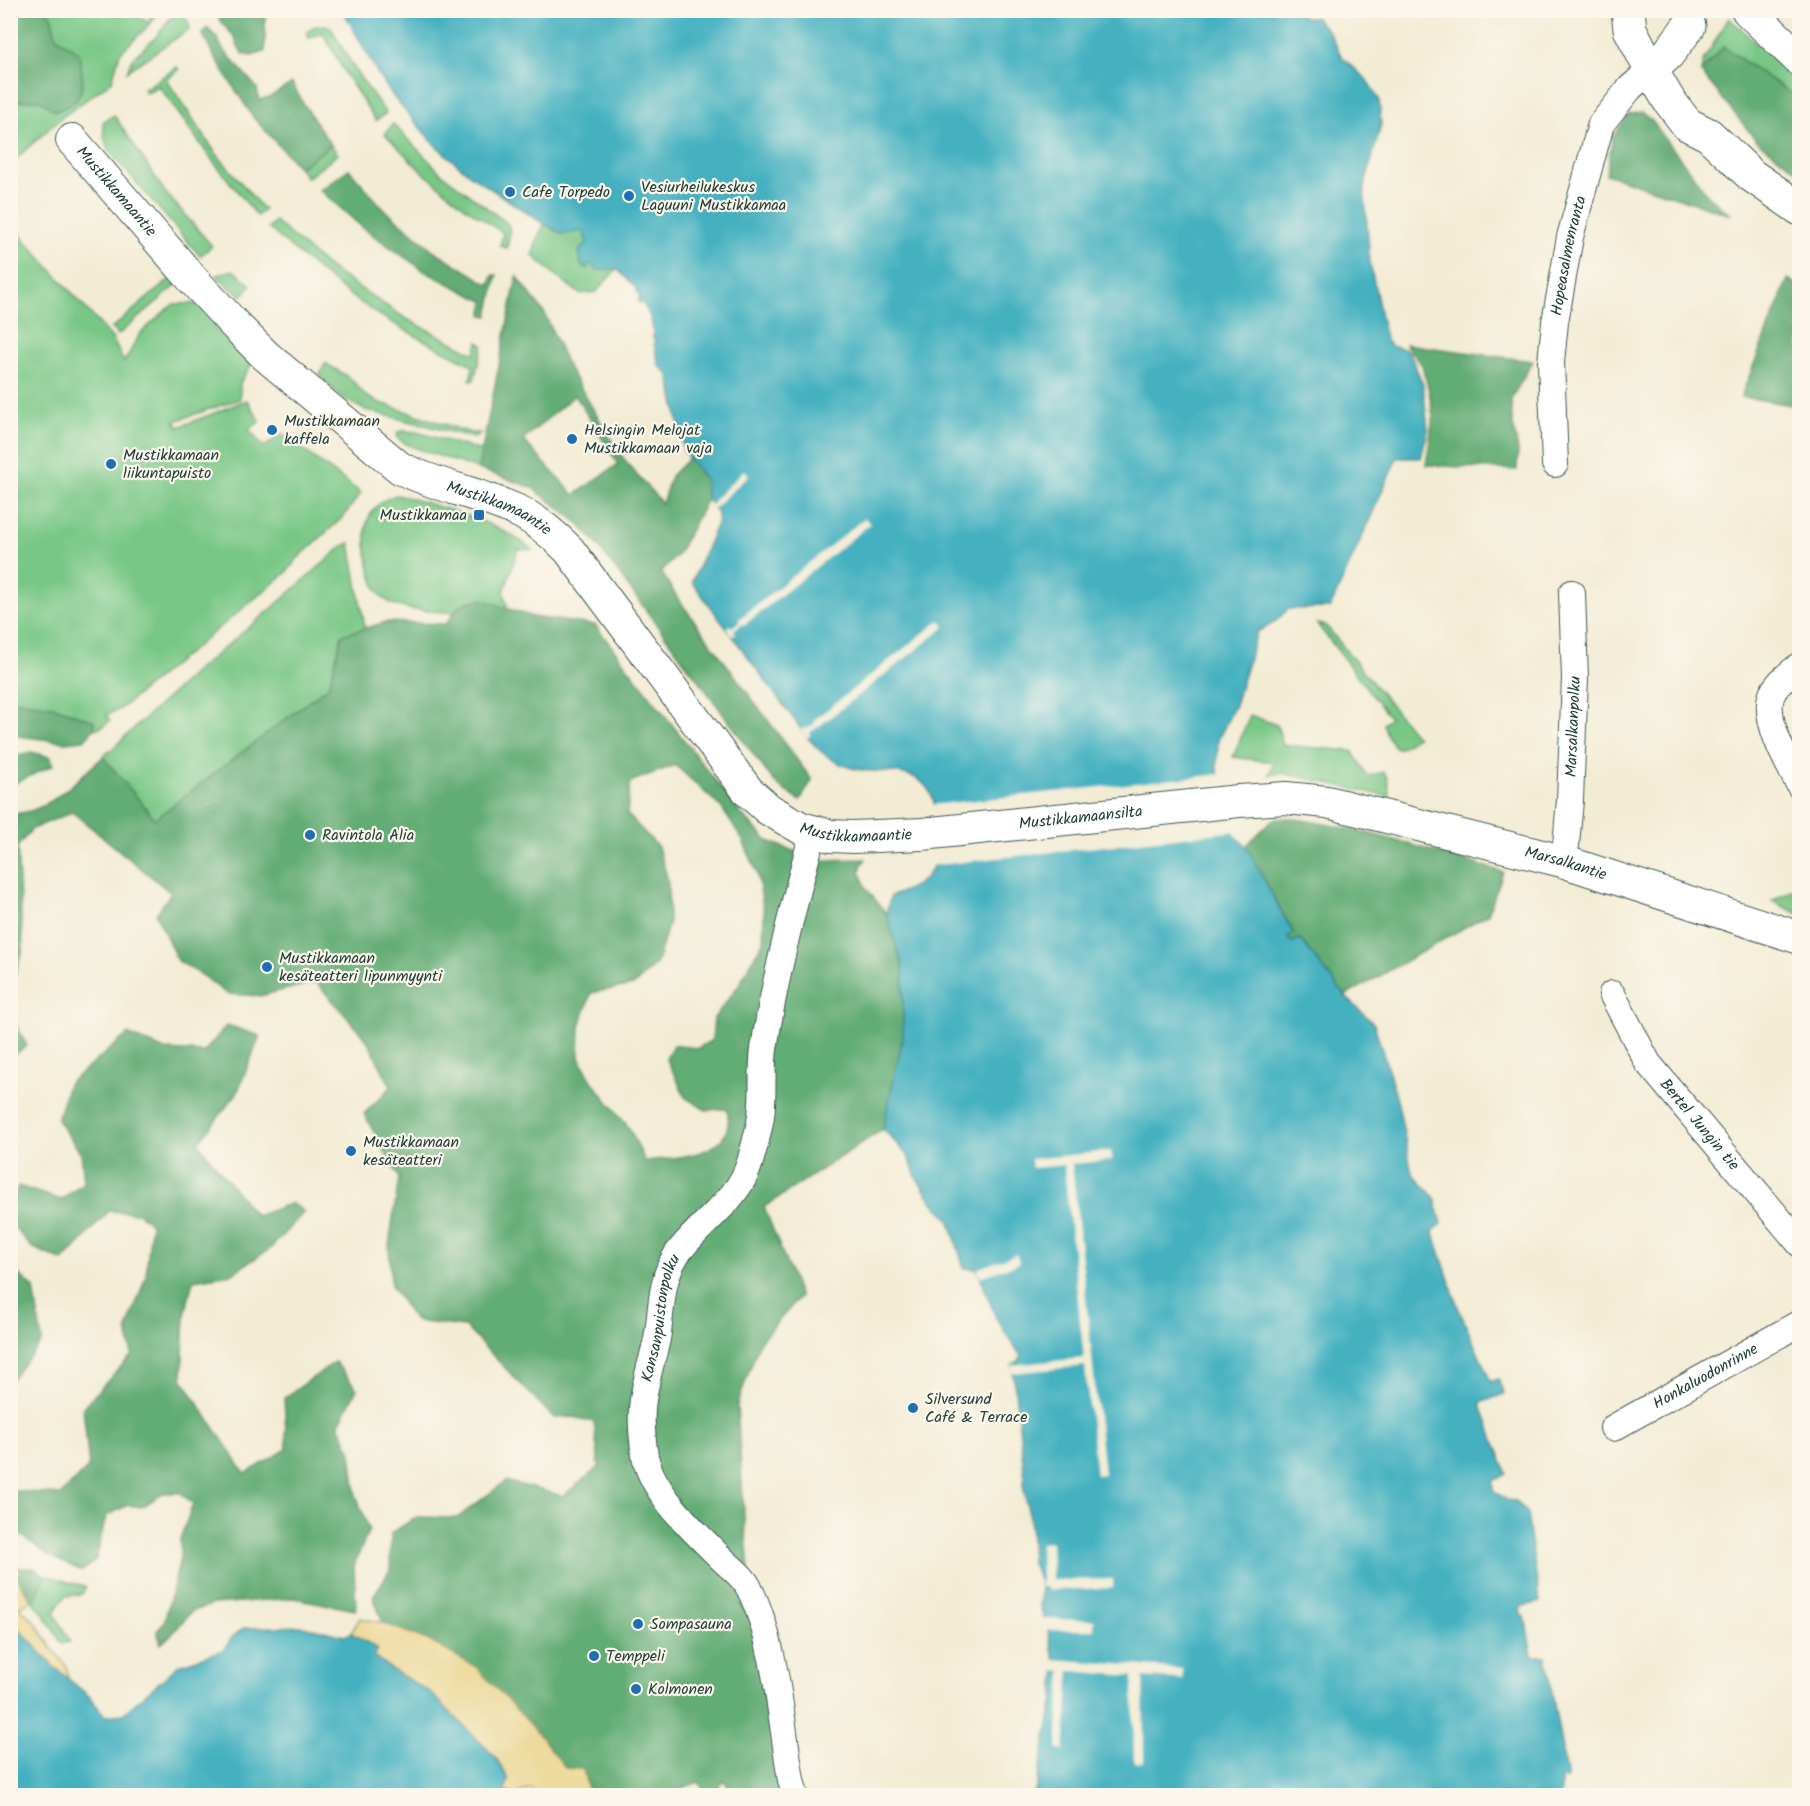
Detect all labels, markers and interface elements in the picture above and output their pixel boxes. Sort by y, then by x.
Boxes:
street label: Mustikkamaantie [70,140,163,242]
place label: Vesiurheilukeskus Laguuni Mustikkamaa [641,175,786,218]
place label: Cafe Torpedo [522,180,610,205]
marker: Cafe Torpedo [503,185,517,199]
marker: Vesiurheilukeskus Laguuni Mustikkamaa [622,189,636,203]
street label: Hopeasalmenranta [1544,193,1593,318]
place label: Mustikkamaan kaffela [284,409,380,452]
place label: Helsingin Melojat Mustikkamaan vaja [584,418,712,461]
marker: Mustikkamaan kaffela [265,423,279,437]
marker: Helsingin Melojat Mustikkamaan vaja [565,432,579,446]
place label: Mustikkamaan liikuntapuisto [123,443,219,486]
marker: Mustikkamaan liikuntapuisto [104,457,118,471]
street label: Mustikkamaantie [443,474,557,542]
place label: Mustikkamaa [380,503,467,528]
marker: Mustikkamaa [472,508,486,522]
street label: Marsalkanpolku [1558,675,1588,778]
street label: Mustikkamaansilta [1017,799,1144,836]
street label: Mustikkamaantie [797,816,913,850]
place label: Ravintola Alia [322,823,414,848]
marker: Ravintola Alia [303,828,317,842]
street label: Marsalkantie [1522,840,1610,887]
place label: Mustikkamaan kesäteatteri lipunmyynti [279,946,443,989]
marker: Mustikkamaan kesäteatteri lipunmyynti [260,960,274,974]
street label: Bertel Jungin tie [1653,1073,1746,1176]
place label: Mustikkamaan kesäteatteri [363,1130,459,1173]
marker: Mustikkamaan kesäteatteri [344,1144,358,1158]
street label: Kansanpuistonpolku [634,1249,687,1385]
street label: Honkaluodonrinne [1648,1336,1763,1416]
place label: Silversund Café & Terrace [925,1387,1027,1430]
marker: Silversund Café & Terrace [906,1401,920,1415]
place label: Sompasauna [650,1612,732,1637]
marker: Sompasauna [631,1617,645,1631]
place label: Temppeli [606,1644,666,1669]
marker: Temppeli [587,1649,601,1663]
place label: Kolmonen [648,1677,713,1702]
marker: Kolmonen [629,1682,643,1696]

